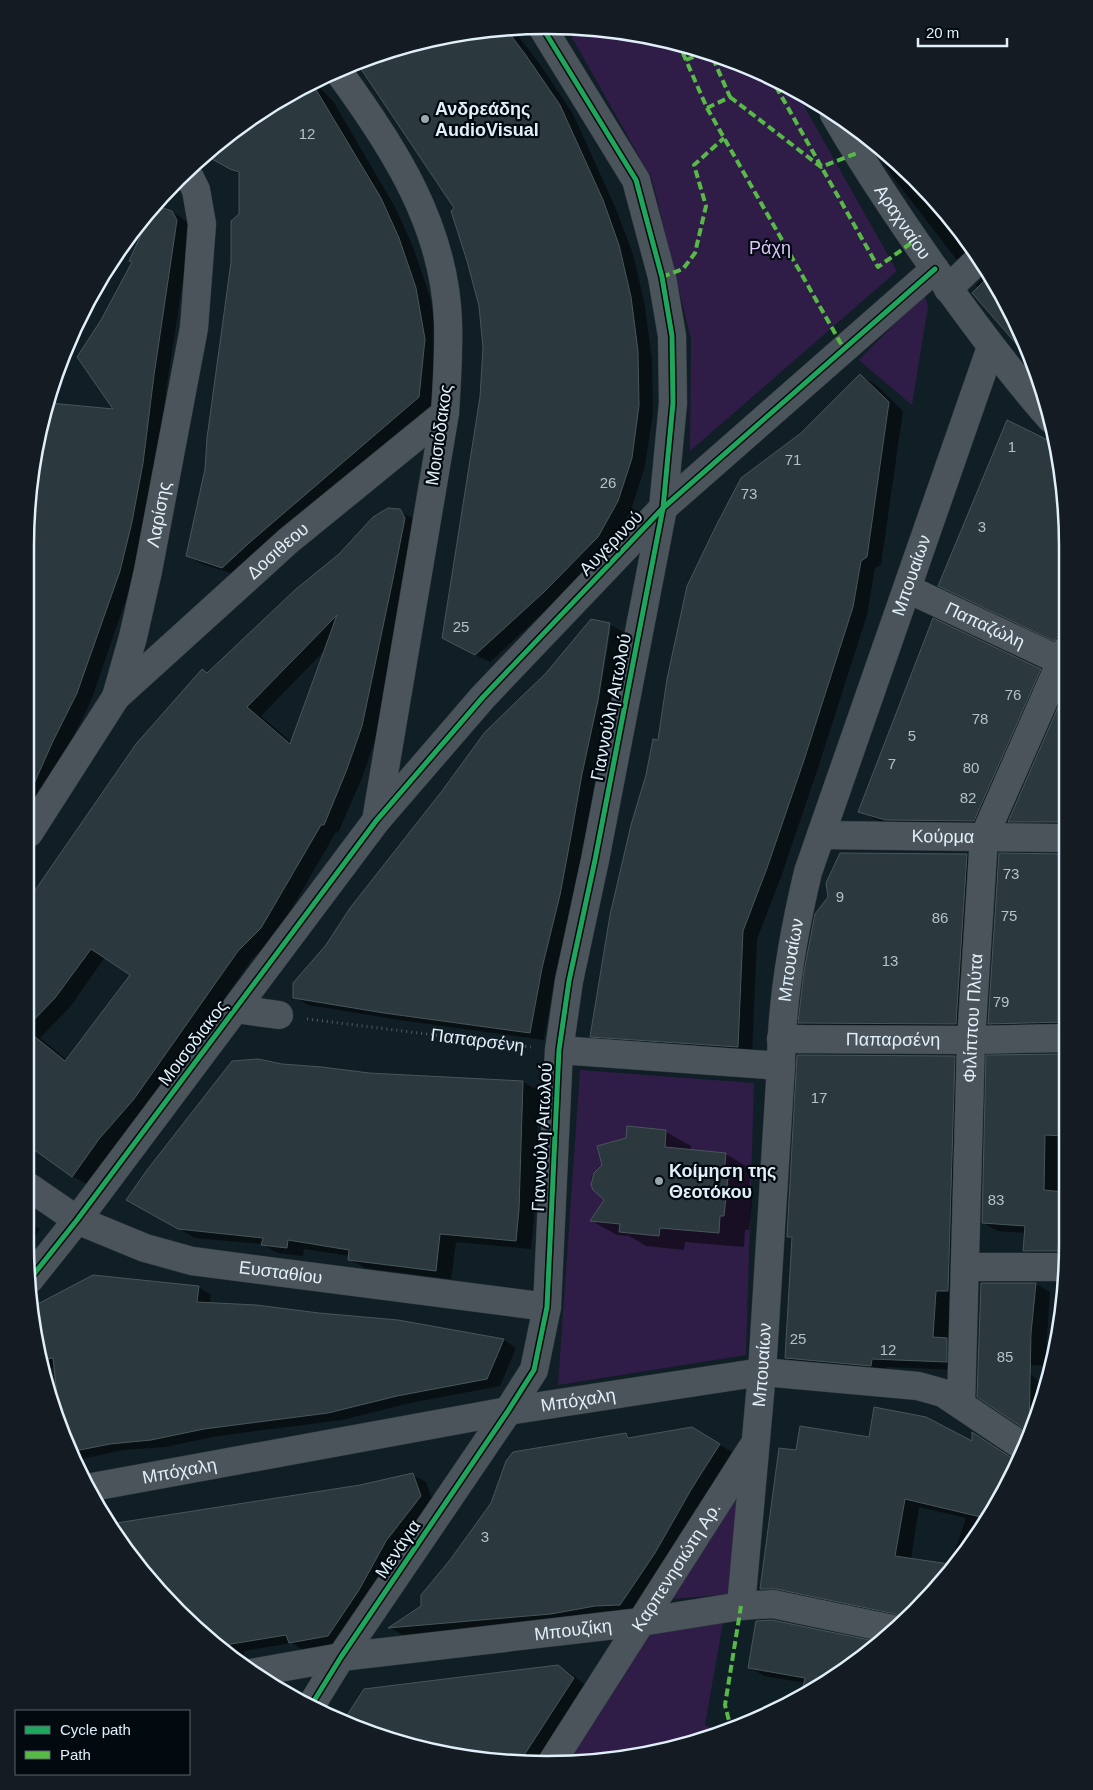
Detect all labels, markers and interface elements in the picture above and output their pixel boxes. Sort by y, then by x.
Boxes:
scale bar [918,15,1007,47]
text: 20 m [926,24,959,41]
place label: Ανδρεάδης AudioVisual [435,99,539,140]
marker: Ανδρεάδης AudioVisual [419,113,431,125]
house number: 12 [299,125,315,142]
street label: Αραχναίου [870,181,935,263]
park label: Ράχη [749,238,791,258]
street label: Μοισιόδακος [422,383,456,487]
house number: 1 [1008,438,1016,455]
house number: 71 [785,451,801,468]
house number: 26 [600,474,616,491]
street label: Λαρίσης [143,480,175,549]
house number: 73 [741,485,757,502]
street label: Αυγερινού [575,507,647,579]
house number: 3 [978,518,986,535]
street label: Δοσιθεου [243,519,312,583]
street label: Μπουαίων [888,532,935,619]
street label: Παπαζώλη [942,598,1028,652]
house number: 25 [453,618,469,635]
street label: Γιαννούλη Αιτωλού [587,632,635,782]
house number: 76 [1005,686,1021,703]
house number: 78 [972,710,988,727]
house number: 5 [908,727,916,744]
house number: 7 [888,755,896,772]
house number: 80 [963,759,979,776]
house number: 82 [960,789,976,806]
street label: Κούρμα [912,826,974,847]
house number: 73 [1003,865,1019,882]
house number: 9 [836,888,844,905]
house number: 75 [1001,907,1017,924]
house number: 86 [932,909,948,926]
street label: Μπουαίων [775,917,808,1003]
house number: 13 [882,952,898,969]
street label: Φιλίππου Πλύτα [960,953,987,1083]
house number: 79 [993,993,1009,1010]
street label: Μοισοδιακος [154,996,232,1090]
street label: Παπαρσένη [430,1025,526,1056]
street label: Παπαρσένη [846,1029,940,1050]
street label: Γιαννούλη Αιτωλού [528,1062,556,1212]
house number: 17 [811,1089,827,1106]
place label: Κοίμηση της Θεοτόκου [669,1161,776,1202]
marker: Κοίμηση της Θεοτόκου [653,1175,665,1187]
house number: 83 [988,1191,1004,1208]
street label: Ευσταθίου [238,1257,324,1288]
street label: Μπουαίων [749,1322,775,1408]
house number: 25 [790,1330,806,1347]
house number: 12 [880,1341,896,1358]
house number: 85 [997,1348,1013,1365]
street label: Μπόχαλη [539,1385,617,1416]
street label: Μπόχαλη [141,1454,218,1488]
street label: Καρπενησιώτη Αρ. [628,1499,725,1635]
street label: Μενάγια [371,1516,425,1582]
house number: 3 [481,1528,489,1545]
street label: Μπουζίκη [533,1615,613,1644]
legend [15,1710,190,1775]
text: Cycle path [60,1721,131,1738]
text: Path [60,1746,91,1763]

